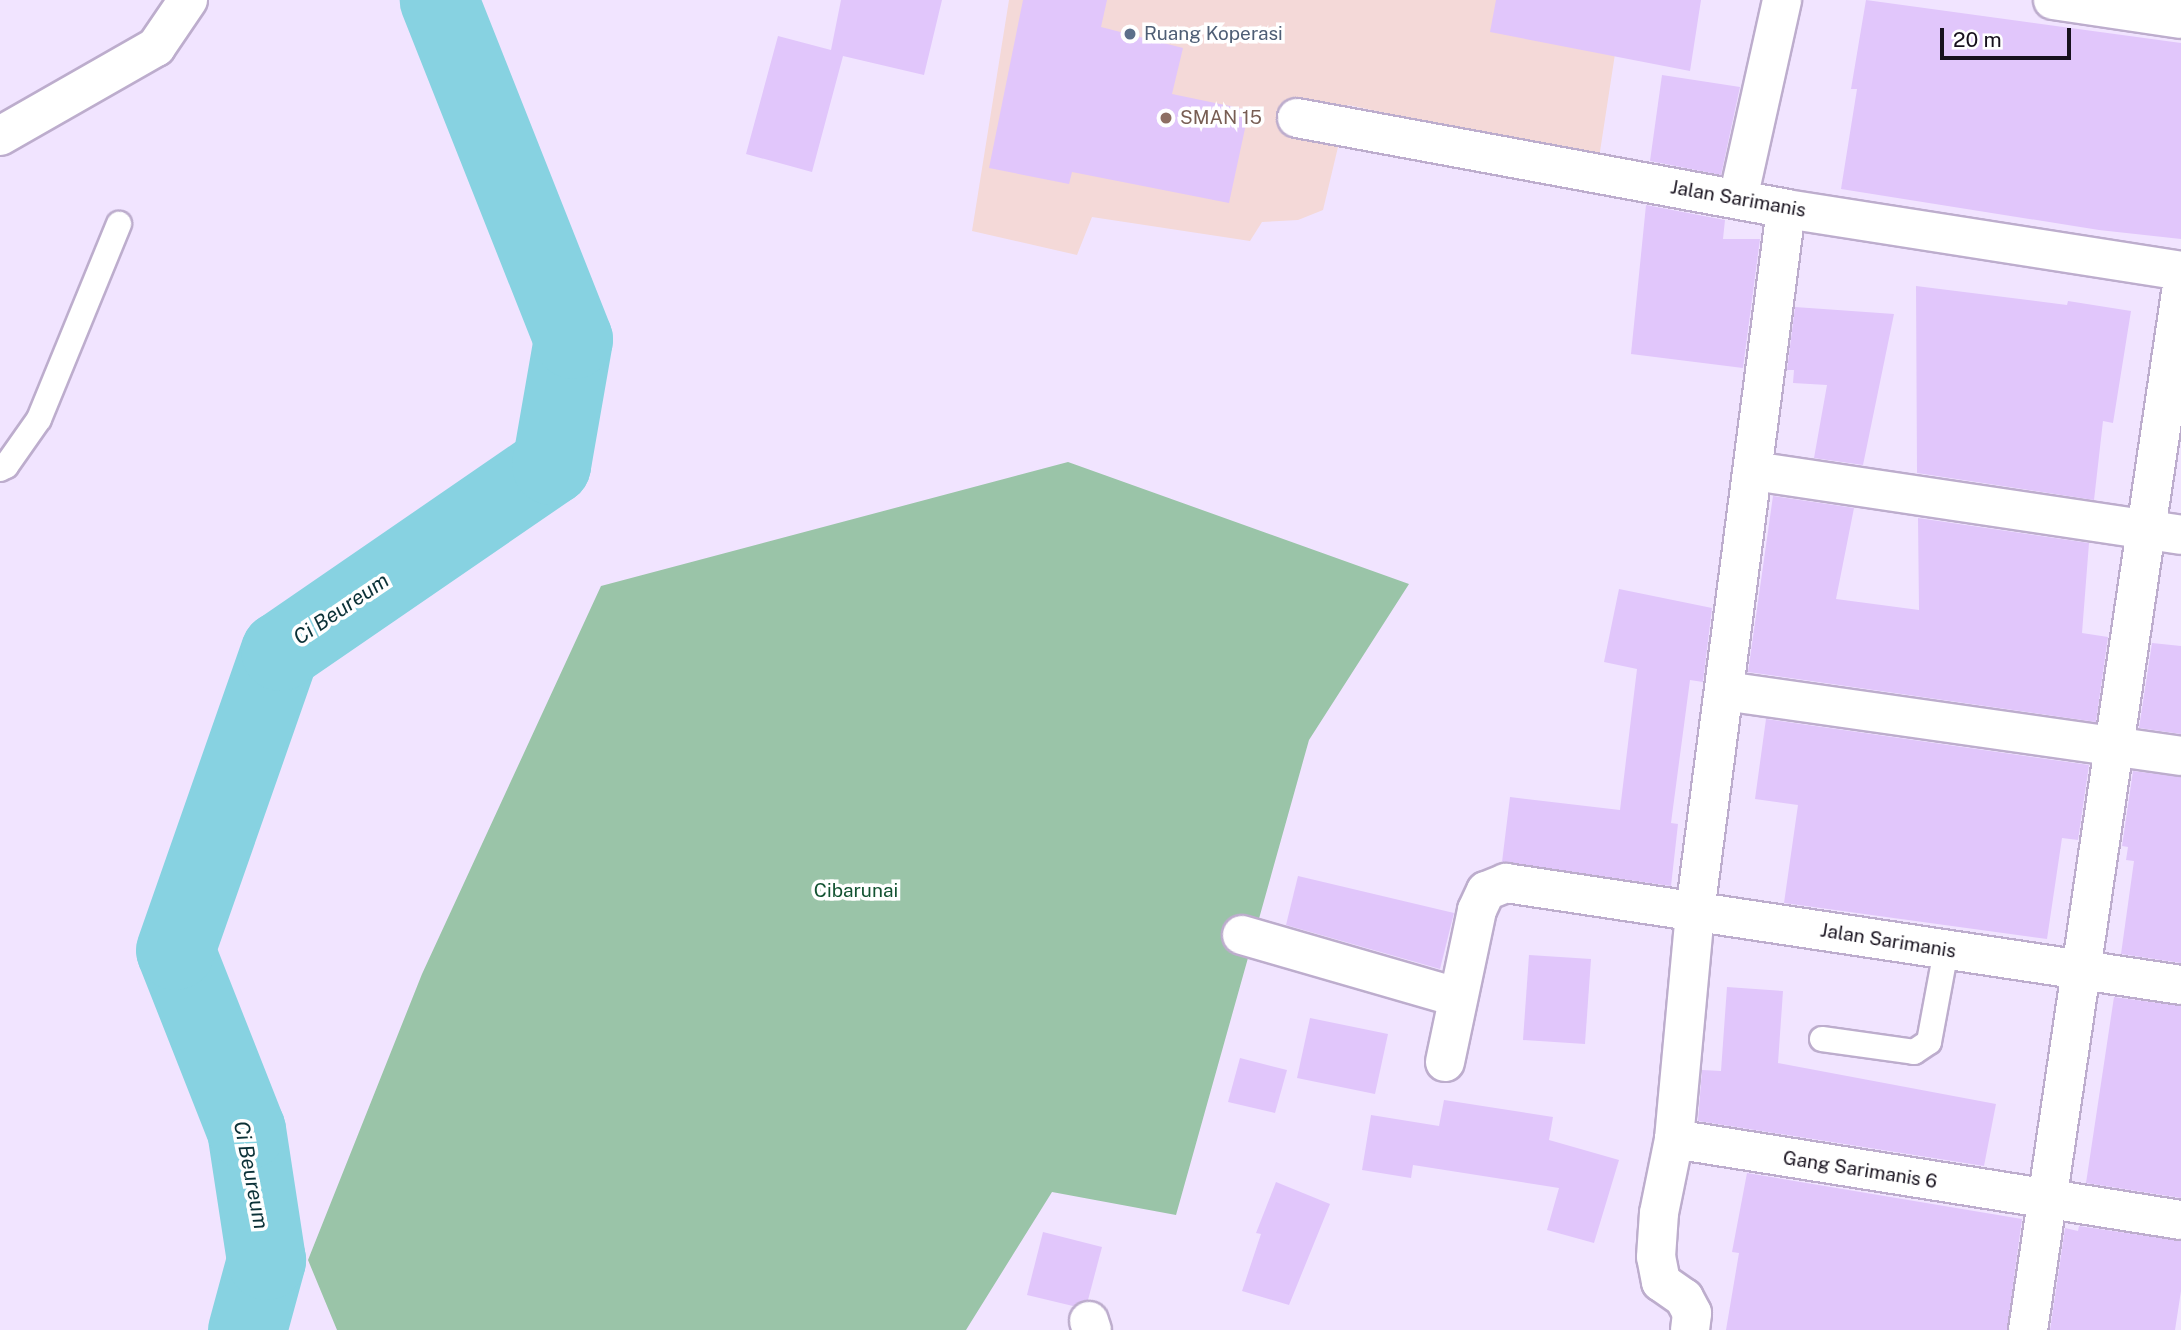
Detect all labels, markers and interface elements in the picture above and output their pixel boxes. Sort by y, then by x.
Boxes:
scale bar [1943,14,2074,58]
place label: Ruang Koperasi [1144,23,1283,45]
marker: Ruang Koperasi [1122,26,1138,42]
text: 20 m [1953,27,2002,52]
place label: SMAN 15 [1180,107,1262,129]
marker: SMAN 15 [1158,110,1174,126]
street label: Jalan Sarimanis [1668,176,1808,222]
water label: Ci Beureum [288,568,394,650]
park label: Cibarunai [814,880,898,902]
street label: Jalan Sarimanis [1818,919,1958,963]
water label: Ci Beureum [228,1119,274,1231]
street label: Gang Sarimanis 6 [1781,1147,1939,1193]

